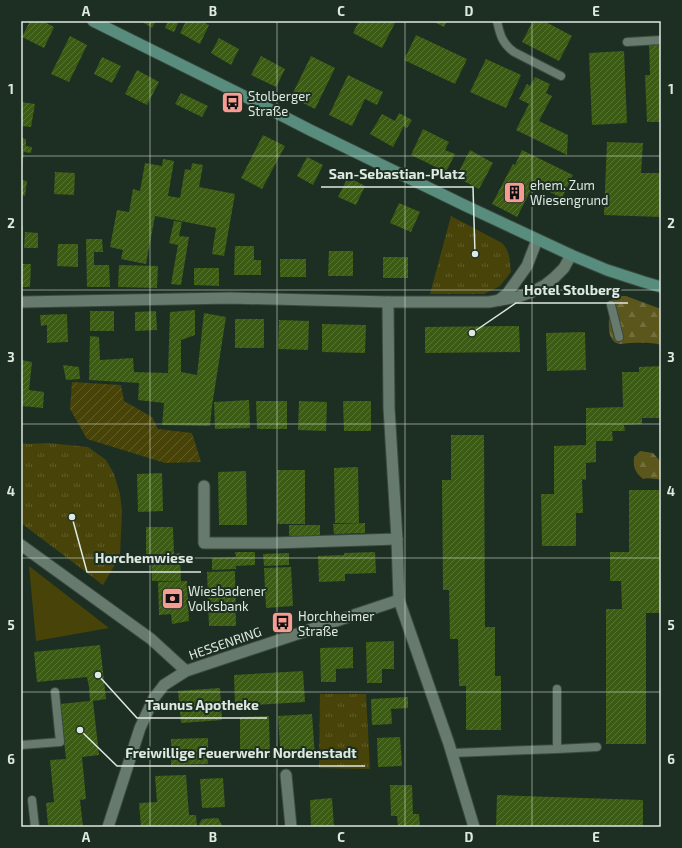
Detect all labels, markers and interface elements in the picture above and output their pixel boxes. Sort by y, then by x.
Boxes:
text: A [82,3,91,19]
text: B [209,3,217,19]
text: C [337,3,345,19]
text: D [465,3,474,19]
text: E [592,3,600,19]
text: 1 [8,81,14,97]
text: 1 [668,81,674,97]
place label: Stolberger Straße [248,88,310,119]
bus stop icon: Stolberger Straße [220,90,246,116]
callout: San-Sebastian-Platz [321,161,473,187]
text: San-Sebastian-Platz [329,165,465,182]
place label: ehem. Zum Wiesengrund [530,177,609,208]
building icon: ehem. Zum Wiesengrund [501,179,527,205]
text: 2 [7,215,15,231]
text: 2 [667,215,675,231]
callout: Hotel Stolberg [516,277,628,303]
text: Hotel Stolberg [524,281,620,298]
text: 3 [7,349,15,365]
text: 3 [667,349,675,365]
text: 4 [7,483,15,499]
text: 4 [667,483,675,499]
callout: Horchemwiese [87,546,201,572]
text: Horchemwiese [95,549,193,566]
place label: Wiesbadener Volksbank [188,583,266,614]
bank icon: Wiesbadener Volksbank [160,585,186,611]
place label: Horchheimer Straße [298,608,374,639]
bus stop icon: Horchheimer Straße [270,610,296,636]
text: 5 [7,617,15,633]
text: 5 [667,617,675,633]
street label: HESSENRING [187,623,263,663]
callout: Taunus Apotheke [137,692,267,718]
text: Taunus Apotheke [145,696,259,713]
callout: Freiwillige Feuerwehr Nordenstadt [117,740,365,766]
text: Freiwillige Feuerwehr Nordenstadt [125,744,357,761]
text: 6 [7,751,15,767]
text: 6 [667,751,675,767]
text: A [82,829,91,845]
text: B [209,829,217,845]
text: C [337,829,345,845]
text: D [465,829,474,845]
text: E [592,829,600,845]

